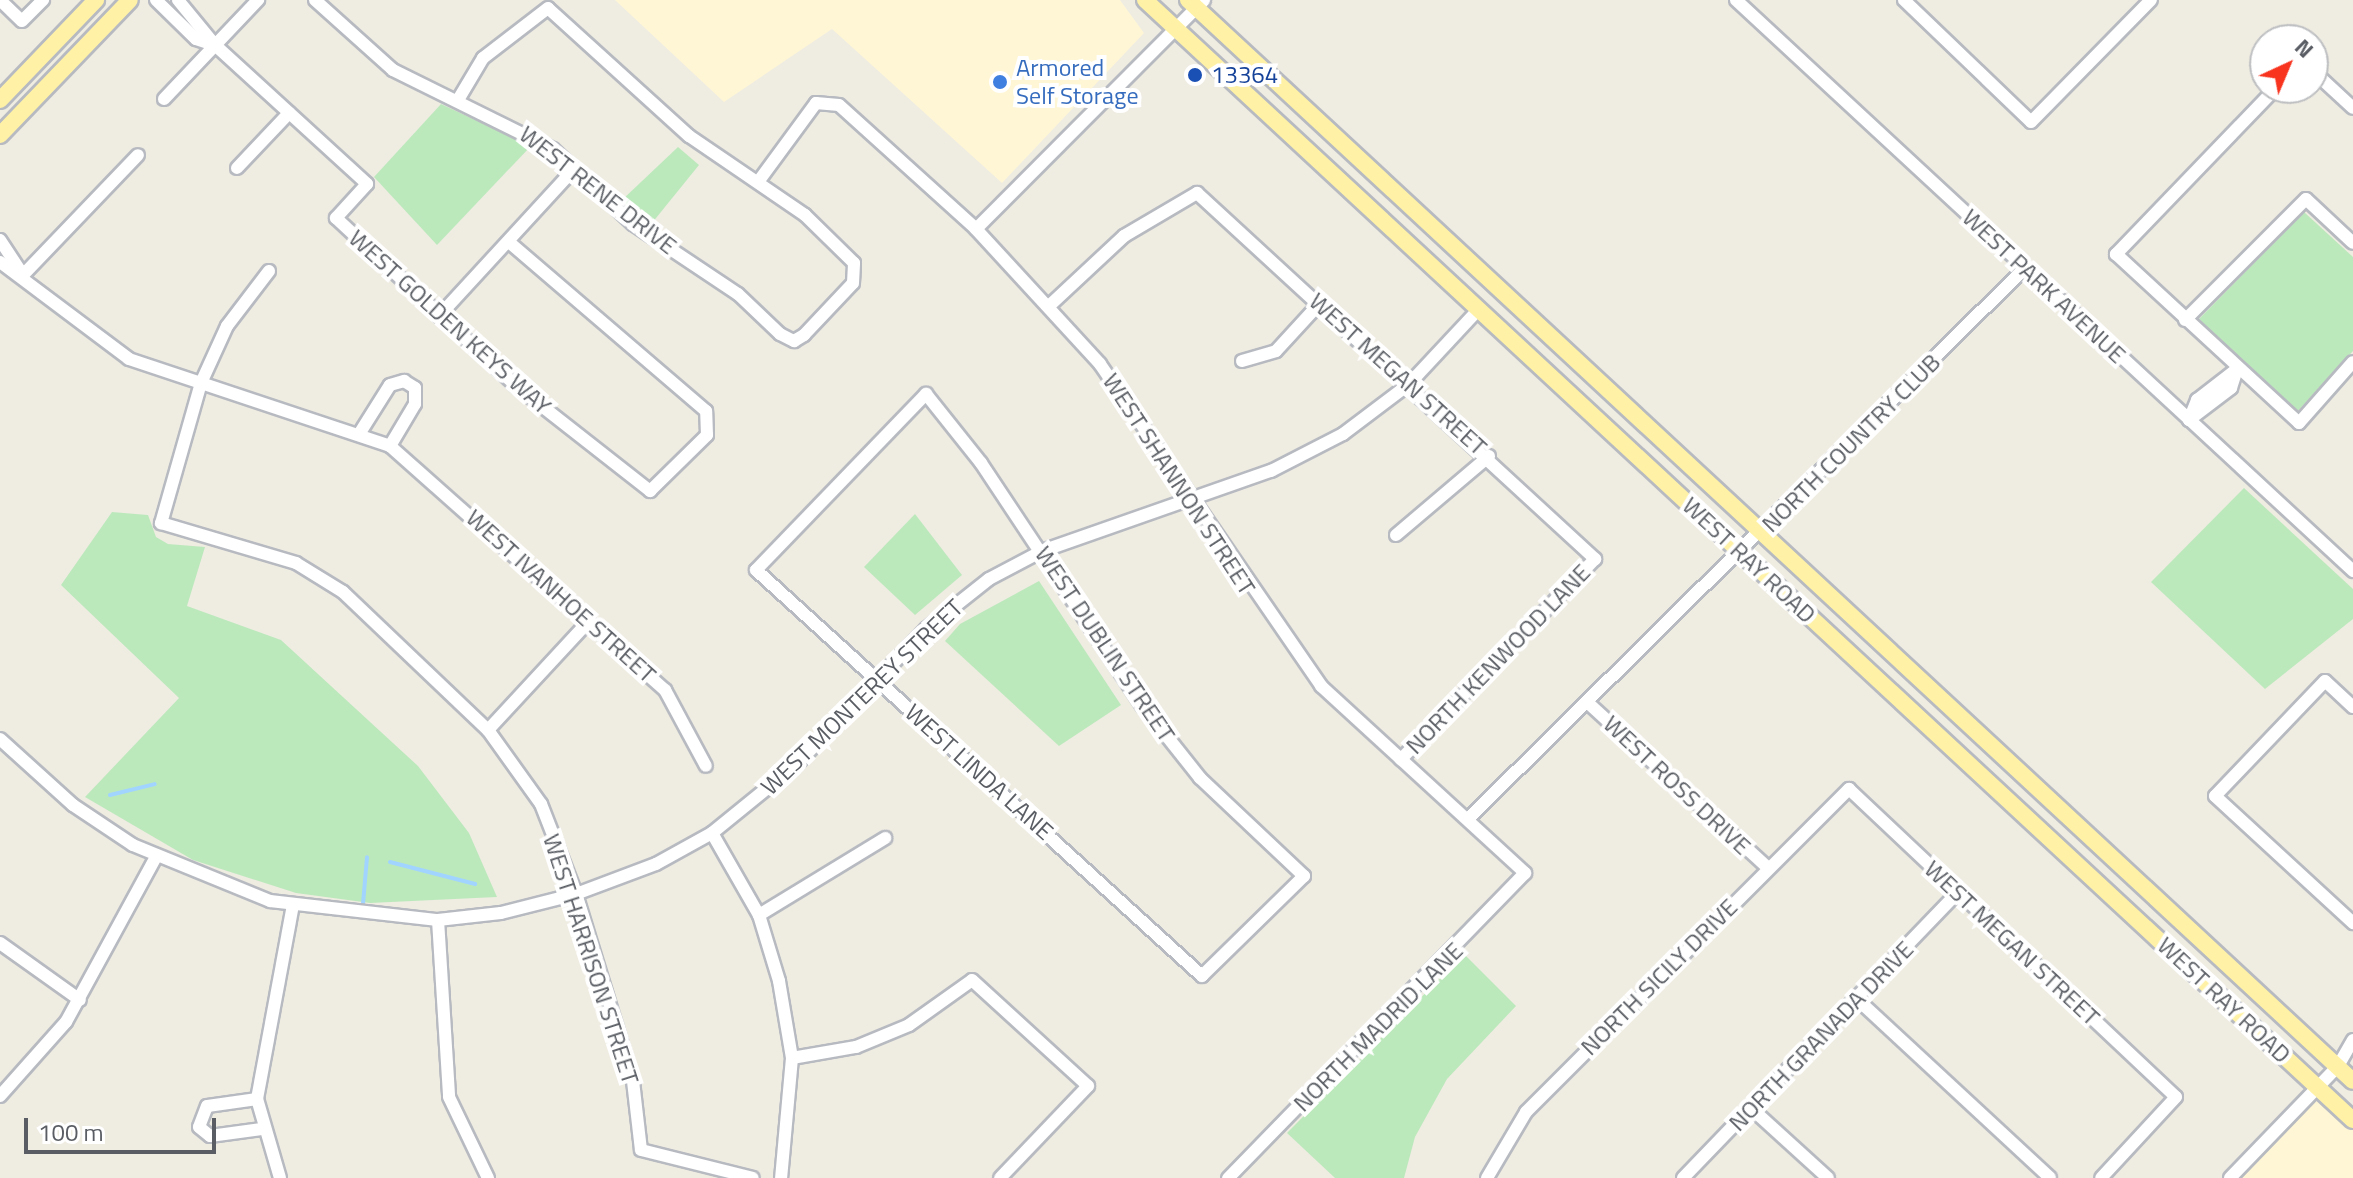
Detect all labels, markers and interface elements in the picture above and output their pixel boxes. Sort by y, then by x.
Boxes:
north arrow [2249,24,2329,104]
text: N [2287,31,2322,66]
place label: Armored Self Storage [1016,54,1139,110]
place label: 13364 [1211,61,1278,89]
marker: 13364 [1186,66,1204,84]
marker: Armored Self Storage [991,73,1009,91]
street label: WEST RENE DRIVE [514,120,682,260]
street label: WEST PARK AVENUE [1956,203,2132,369]
street label: WEST GOLDEN KEYS WAY [343,224,557,420]
street label: WEST MEGAN STREET [1303,287,1493,461]
street label: NORTH COUNTRY CLUB [1756,348,1946,538]
street label: WEST SHANNON STREET [1097,368,1261,600]
street label: WEST RAY ROAD [1676,491,1822,629]
street label: WEST IVANHOE STREET [460,503,662,689]
street label: WEST DUBLIN STREET [1029,541,1181,747]
street label: NORTH KENWOOD LANE [1400,558,1596,760]
street label: WEST MONTEREY STREET [755,593,969,801]
street label: WEST LINDA LANE [899,698,1059,846]
street label: WEST ROSS DRIVE [1597,709,1757,861]
street label: WEST HARRISON STREET [537,830,645,1088]
street label: WEST MEGAN STREET [1919,854,2105,1032]
street label: NORTH SICILY DRIVE [1575,893,1743,1061]
street label: WEST RAY ROAD [2151,931,2297,1069]
street label: NORTH GRANADA DRIVE [1723,935,1919,1137]
street label: NORTH MADRID LANE [1287,936,1469,1118]
scale bar [28,1102,220,1152]
text: 100 m [38,1114,104,1150]

